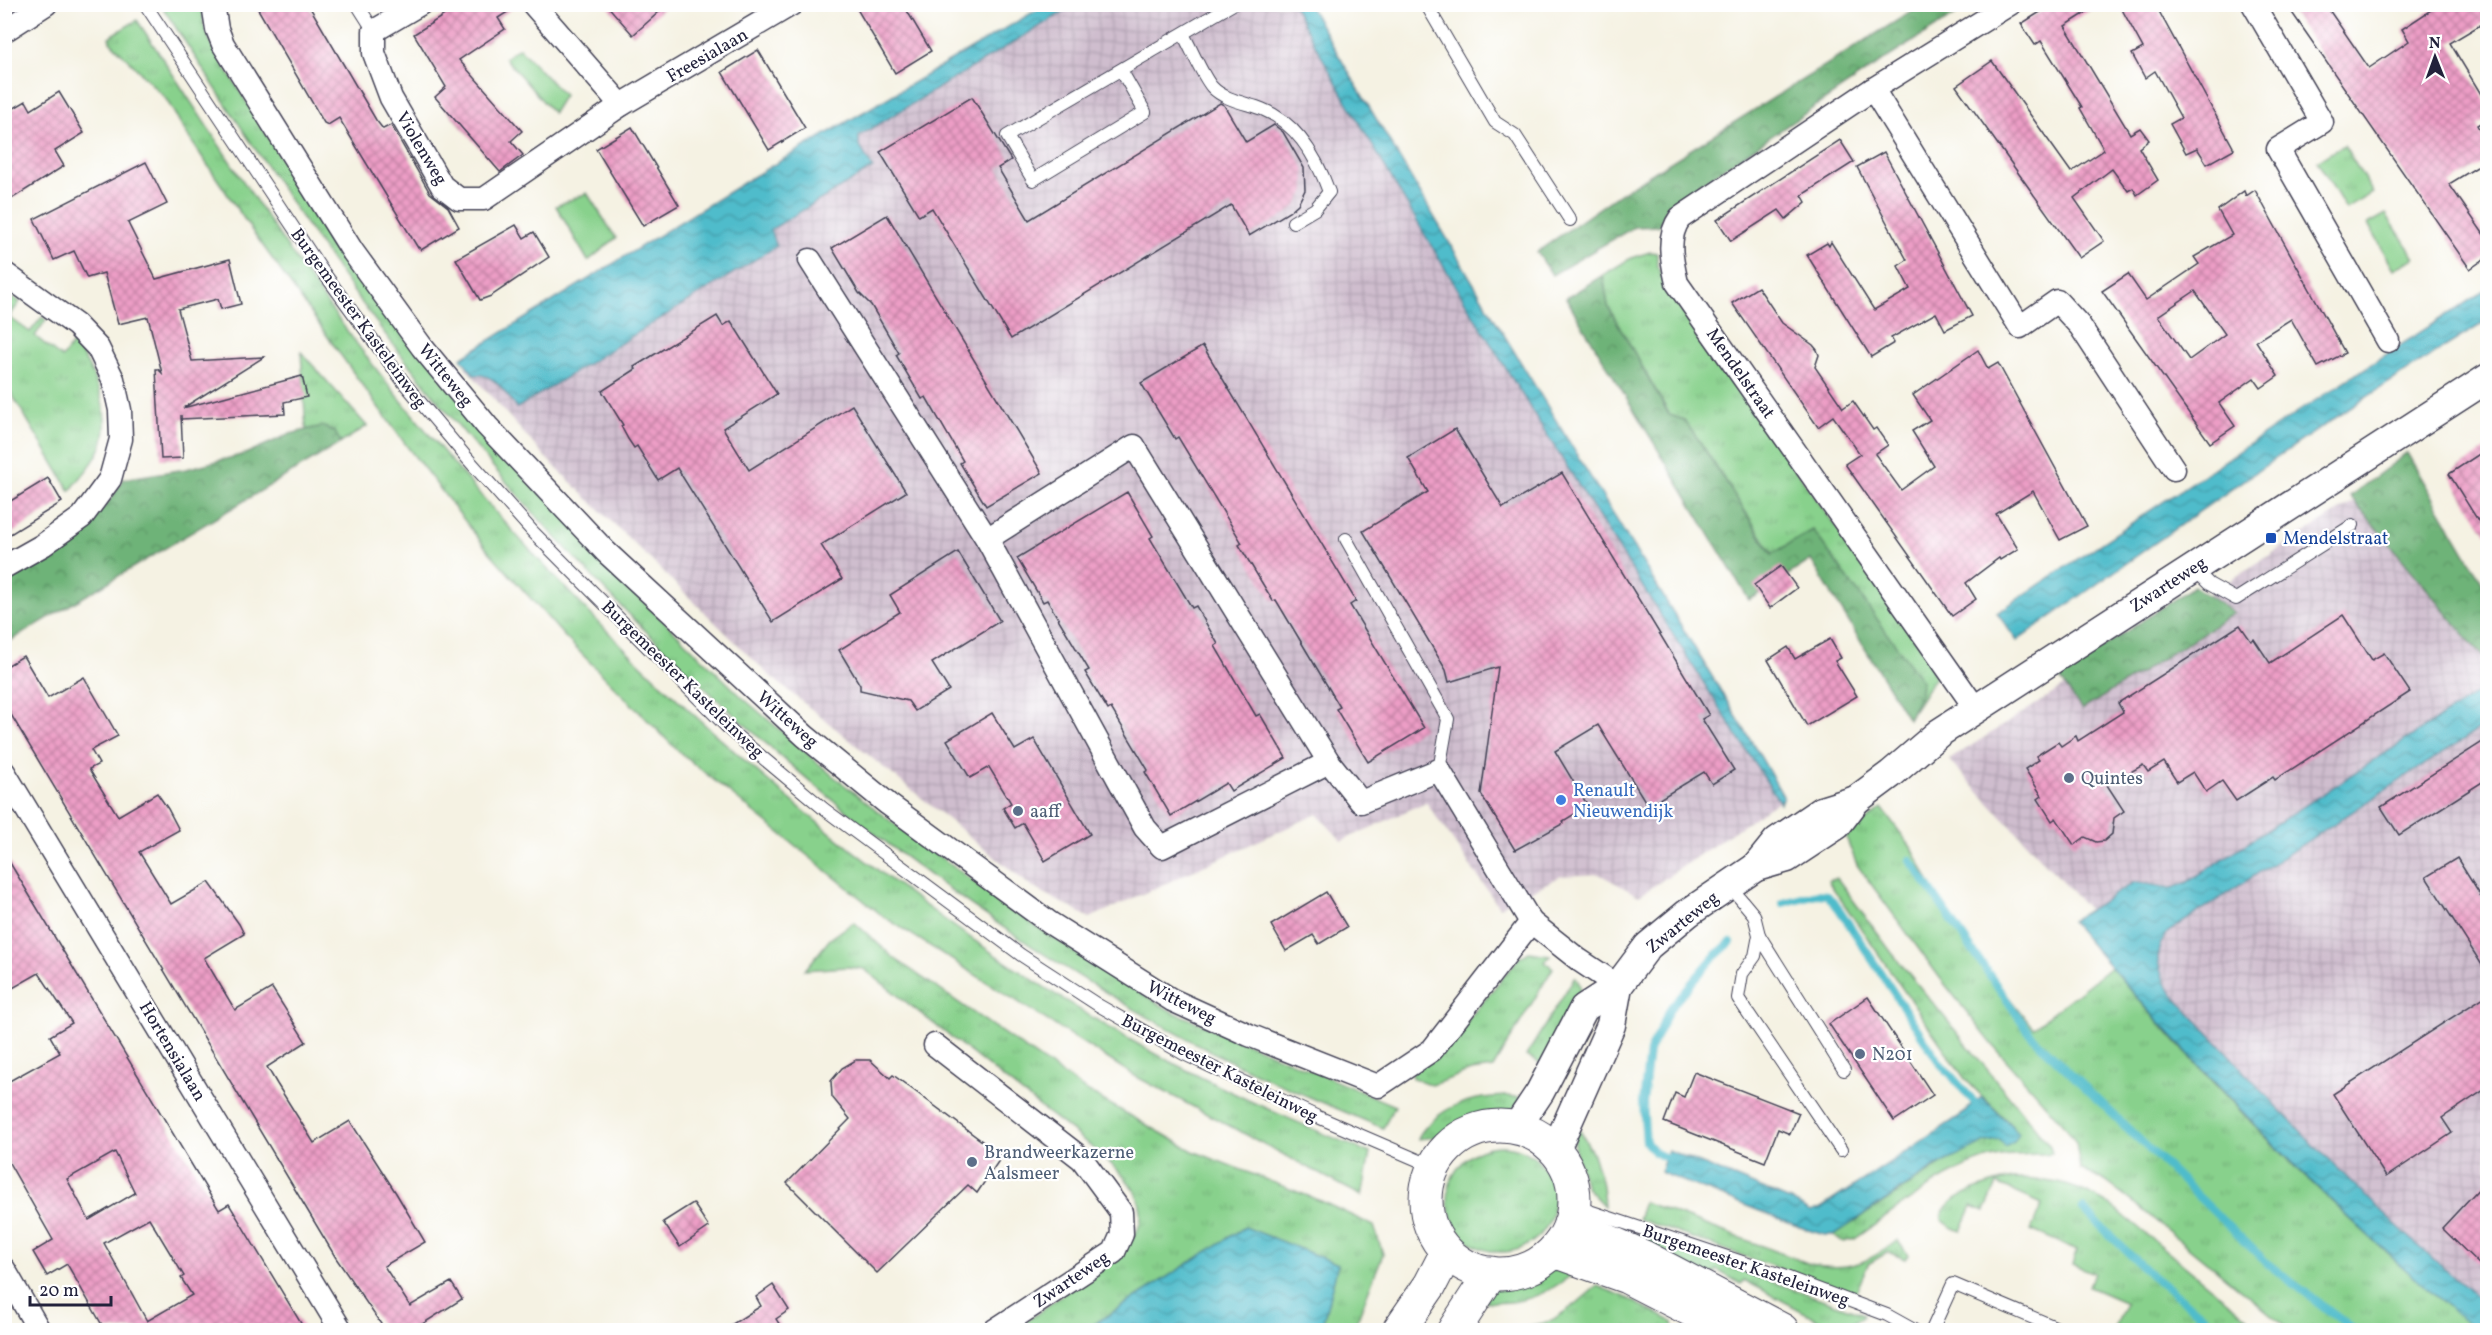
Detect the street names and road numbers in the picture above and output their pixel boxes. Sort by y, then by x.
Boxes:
street label: Freesialaan [662,23,753,90]
street label: Violenweg [389,107,452,190]
street label: Burgemeester Kasteleinweg [284,224,432,414]
street label: Mendelstraat [1699,324,1780,424]
street label: Witteweg [412,339,478,413]
street label: Zwarteweg [2126,551,2212,619]
street label: Burgemeester Kasteleinweg [595,596,769,765]
street label: Witteweg [751,686,823,755]
street label: Zwarteweg [1641,886,1725,960]
street label: Witteweg [1142,975,1220,1032]
street label: Hortensialaan [132,997,211,1107]
street label: Burgemeester Kasteleinweg [1117,1009,1322,1130]
street label: Burgemeester Kasteleinweg [1639,1219,1852,1314]
street label: Zwarteweg [1029,1246,1115,1315]

